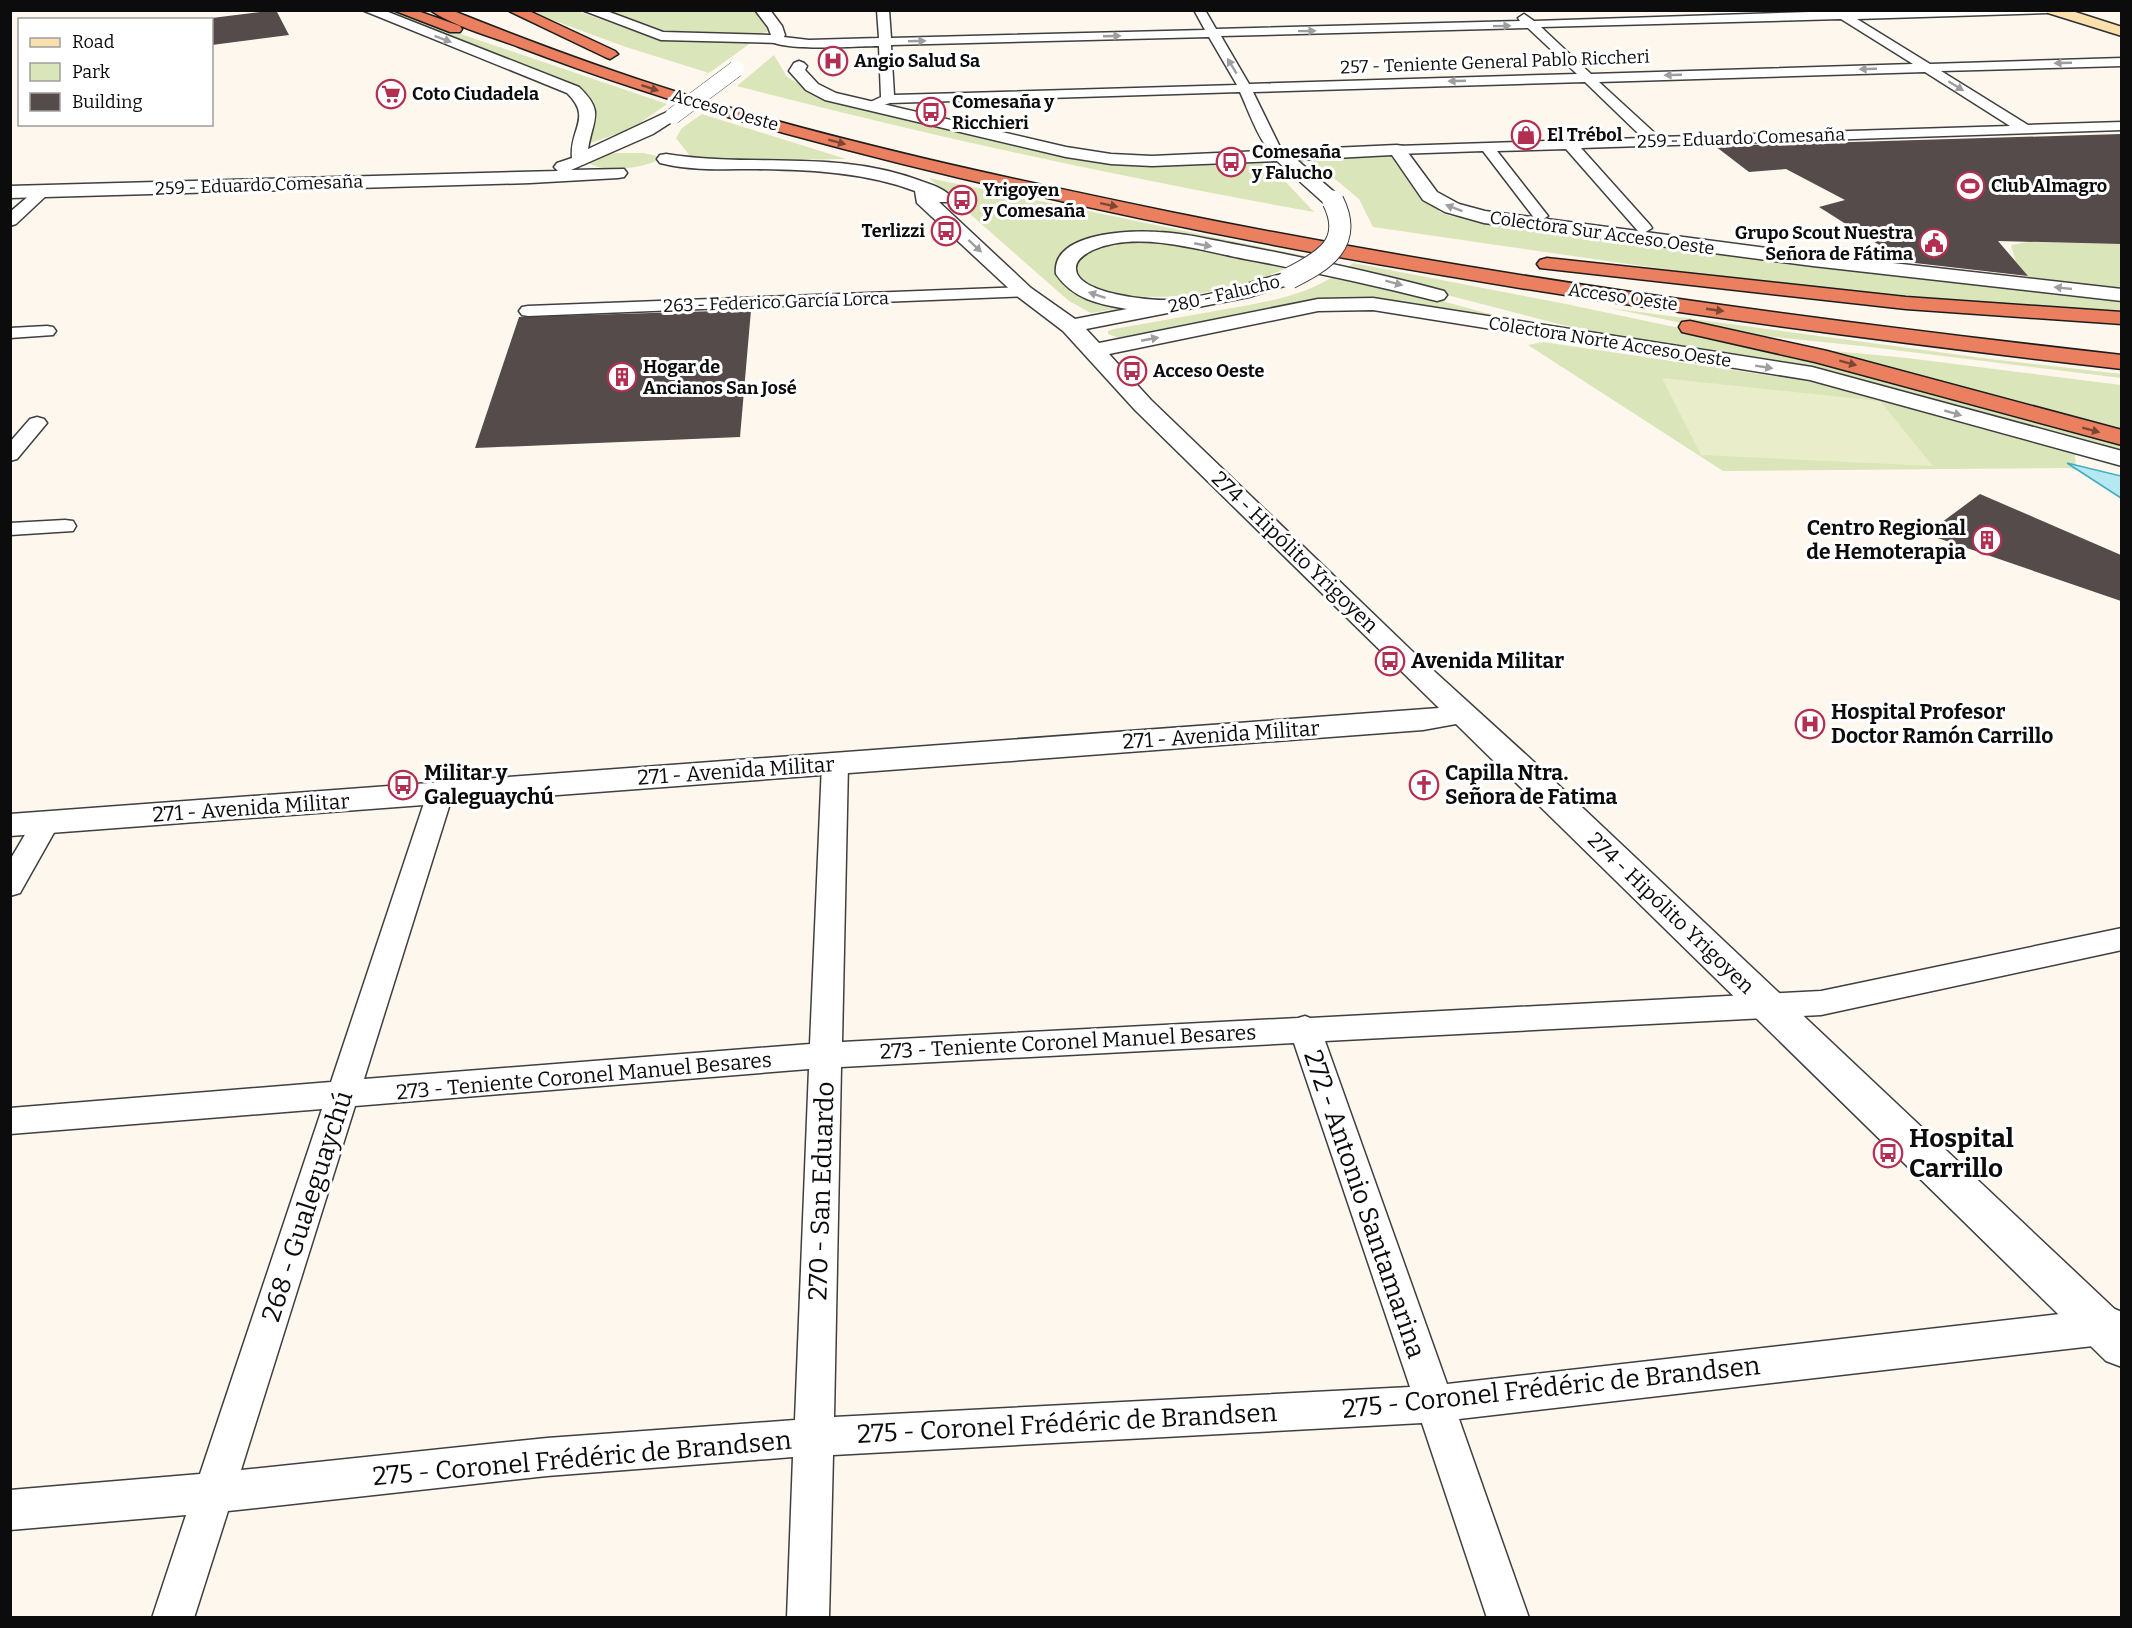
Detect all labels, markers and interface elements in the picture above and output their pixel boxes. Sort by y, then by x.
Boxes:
legend [18,18,213,126]
one-way arrow [1493,21,1512,30]
one-way arrow [1298,26,1317,35]
text: Road [72,31,115,53]
one-way arrow [1103,31,1122,41]
one-way arrow [435,34,453,44]
one-way arrow [908,36,927,46]
hospital icon: Angio Salud Sa [817,45,849,77]
street label: 257 - Teniente General Pablo Riccheri [1340,46,1650,78]
place label: Angio Salud Sa [854,50,980,72]
one-way arrow [1226,58,1237,74]
one-way arrow [2054,59,2073,68]
text: Park [72,61,111,83]
one-way arrow [1859,64,1878,74]
one-way arrow [1664,70,1683,79]
one-way arrow [1448,77,1467,86]
supermarket icon: Coto Ciudadela [375,78,407,110]
one-way arrow [1948,80,1964,91]
place label: Coto Ciudadela [412,83,539,105]
one-way arrow [641,84,659,93]
street label: Acceso Oeste [669,84,781,136]
text: Building [72,91,143,113]
place label: Comesaña y Ricchieri [952,91,1055,134]
bus stop icon: Comesaña y Ricchieri [915,96,947,128]
shop icon: El Trébol [1510,119,1542,151]
street label: 259 - Eduardo Comesaña [1637,123,1846,153]
place label: El Trébol [1547,124,1623,146]
one-way arrow [828,138,846,147]
place label: Comesaña y Falucho [1251,141,1341,184]
bus stop icon: Comesaña y Falucho [1215,146,1247,178]
street label: 259 - Eduardo Comesaña [155,170,364,200]
sports icon: Club Almagro [1954,170,1986,202]
place label: Club Almagro [1991,175,2107,197]
place label: Yrigoyen y Comesaña [982,179,1085,222]
bus stop icon: Yrigoyen y Comesaña [946,184,978,216]
one-way arrow [1100,201,1119,210]
one-way arrow [1445,203,1463,213]
street label: Colectora Sur Acceso Oeste [1488,206,1716,260]
bus stop icon: Terlizzi [930,215,962,247]
place label: Terlizzi [861,220,925,242]
place label: Grupo Scout Nuestra Señora de Fátima [1735,222,1913,265]
public building icon: Grupo Scout Nuestra Señora de Fátima [1918,227,1950,259]
one-way arrow [967,239,982,252]
one-way arrow [1194,240,1213,249]
street label: 280 - Falucho [1166,270,1282,318]
street label: Acceso Oeste [1567,278,1679,316]
one-way arrow [1385,279,1403,289]
one-way arrow [2054,284,2073,293]
street label: 263 - Federico García Lorca [663,287,889,317]
one-way arrow [1088,290,1106,299]
one-way arrow [1705,306,1724,315]
street label: Colectora Norte Acceso Oeste [1487,312,1733,372]
one-way arrow [1140,334,1159,343]
bus stop icon: Acceso Oeste [1116,355,1148,387]
place label: Hogar de Ancianos San José [643,356,797,399]
one-way arrow [1839,359,1857,368]
place label: Acceso Oeste [1153,360,1265,382]
building icon: Hogar de Ancianos San José [606,361,638,393]
one-way arrow [1755,362,1774,371]
one-way arrow [1944,408,1963,418]
one-way arrow [2082,426,2100,436]
street label: 274 - Hipólito Yrigoyen [1206,466,1384,638]
place label: Centro Regional de Hemoterapia [1806,515,1966,565]
building icon: Centro Regional de Hemoterapia [1971,524,2003,556]
bus stop icon: Avenida Militar [1374,645,1406,677]
place label: Avenida Militar [1411,648,1564,674]
place label: Hospital Profesor Doctor Ramón Carrillo [1831,699,2053,749]
hospital icon: Hospital Profesor Doctor Ramón Carrillo [1794,708,1826,740]
street label: 271 - Avenida Militar [1122,715,1320,755]
street label: 271 - Avenida Militar [637,751,835,791]
place label: Militar y Galeguaychú [424,760,554,810]
place label: Capilla Ntra. Señora de Fatima [1445,760,1617,810]
bus stop icon: Militar y Galeguaychú [387,769,419,801]
church icon: Capilla Ntra. Señora de Fatima [1408,769,1440,801]
street label: 271 - Avenida Militar [152,788,350,828]
street label: 274 - Hipólito Yrigoyen [1582,827,1760,999]
street label: 273 - Teniente Coronel Manuel Besares [879,1019,1257,1065]
street label: 272 - Antonio Santamarina [1297,1046,1432,1362]
street label: 273 - Teniente Coronel Manuel Besares [395,1047,773,1105]
street label: 270 - San Eduardo [802,1081,841,1301]
street label: 268 - Gualeguaychú [256,1087,359,1325]
place label: Hospital Carrillo [1909,1123,2014,1184]
bus stop icon: Hospital Carrillo [1872,1137,1904,1169]
street label: 275 - Coronel Frédéric de Brandsen [1340,1350,1762,1425]
street label: 275 - Coronel Frédéric de Brandsen [856,1397,1278,1450]
street label: 275 - Coronel Frédéric de Brandsen [371,1425,793,1492]

